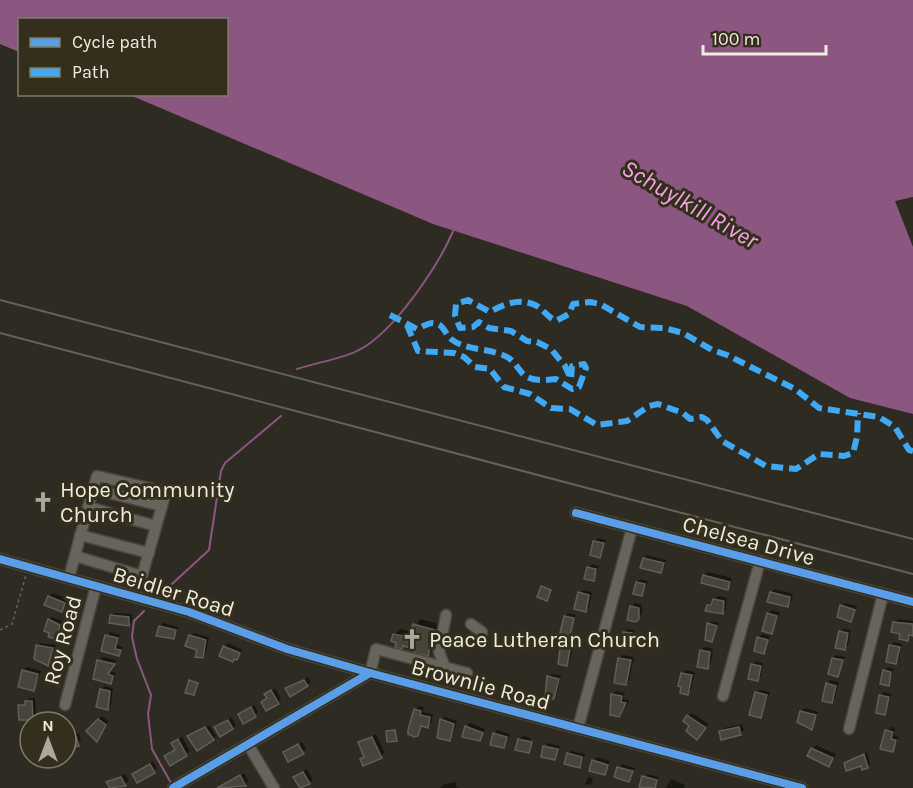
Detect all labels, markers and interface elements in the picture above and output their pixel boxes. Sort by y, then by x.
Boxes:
legend [18,18,228,96]
scale bar [703,18,826,56]
text: 100 m [712,28,760,50]
text: Cycle path [72,31,157,53]
text: Path [72,61,110,83]
water label: Schuylkill River [617,154,764,255]
place label: Hope Community Church [60,477,234,528]
church icon: Hope Community Church [31,490,55,514]
street label: Chelsea Drive [680,511,818,571]
street label: Beidler Road [110,561,238,623]
street label: Roy Road [39,593,87,688]
church icon: Peace Lutheran Church [400,627,424,651]
place label: Peace Lutheran Church [429,627,660,653]
street label: Brownlie Road [408,654,553,716]
north arrow [18,710,78,770]
text: N [42,716,54,735]

